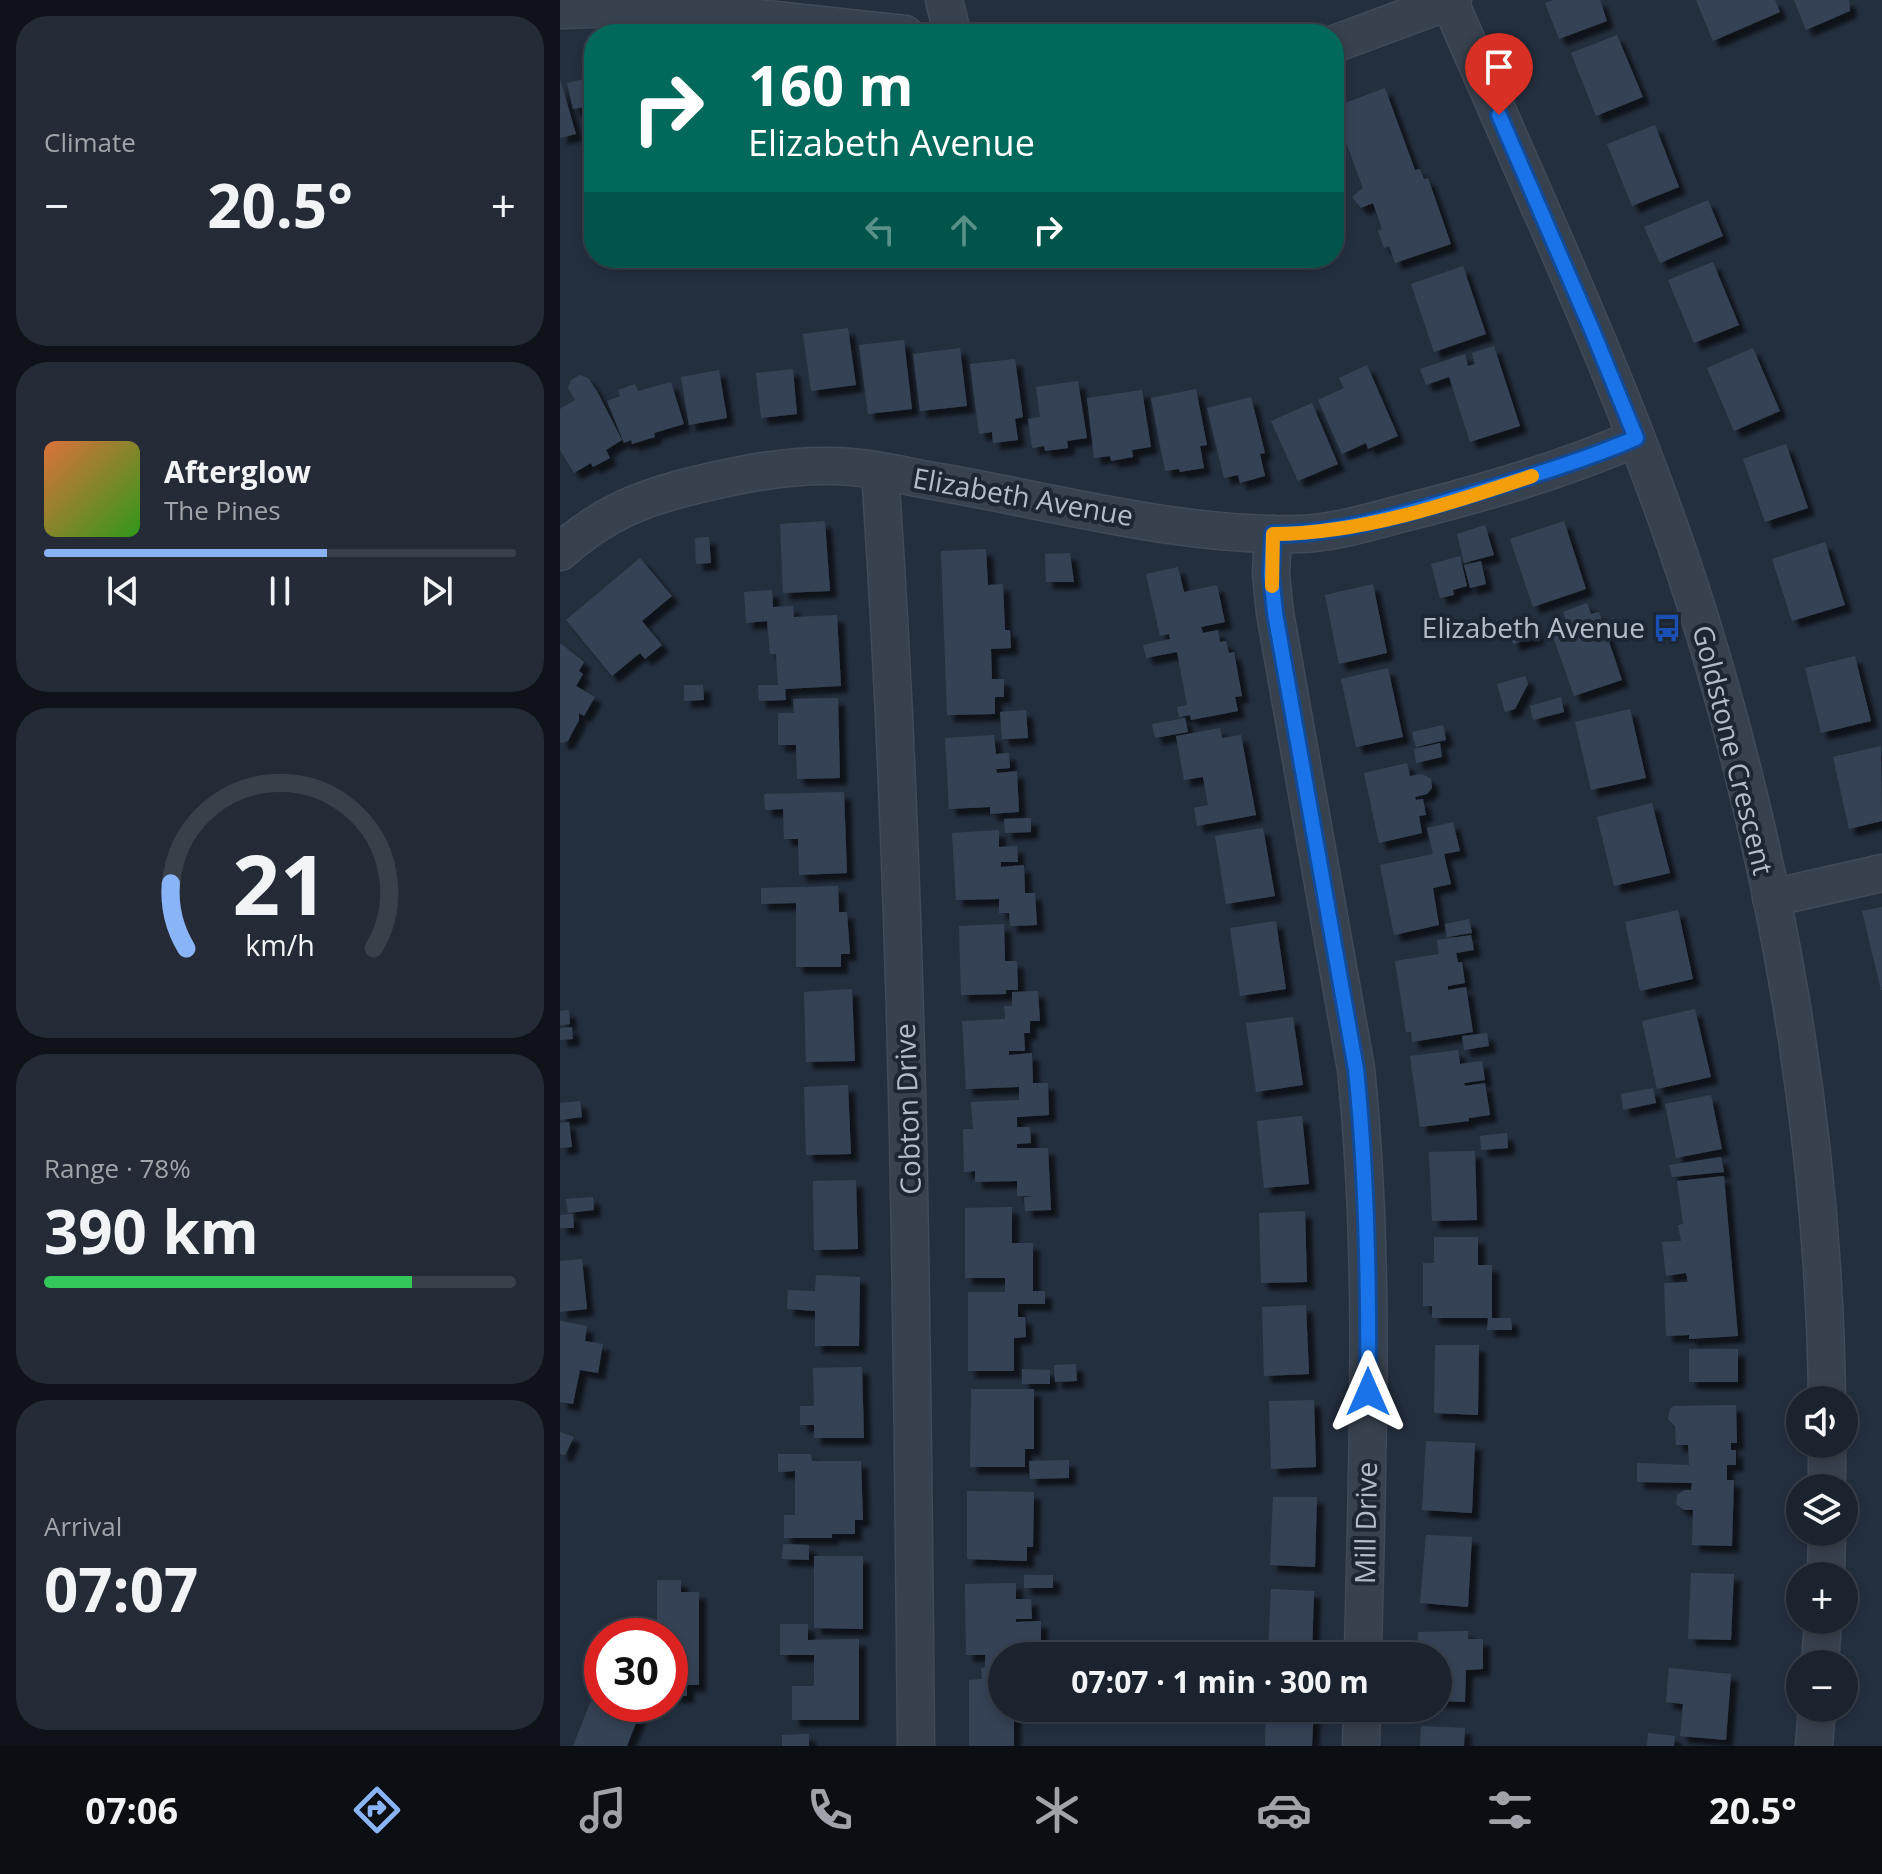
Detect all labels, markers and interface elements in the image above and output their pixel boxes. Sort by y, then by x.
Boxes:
pin [1465,33,1533,115]
icon: arrive [1477,45,1521,89]
text: 160 m [748,46,914,122]
icon: right [616,56,720,160]
text: Elizabeth Avenue [748,118,1035,167]
text: Climate [44,124,136,160]
text: 20.5° [207,164,353,246]
text: − [44,175,69,235]
text: + [491,175,516,235]
icon: left [858,208,902,252]
icon: ahead [942,208,986,252]
icon: right [1026,208,1070,252]
text: Afterglow [164,451,311,492]
street label: Elizabeth Avenue [910,458,1136,534]
text: The Pines [164,492,281,528]
icon: previous [101,569,145,613]
icon: pause [258,569,302,613]
icon: next [415,569,459,613]
place label: Elizabeth Avenue [1422,608,1645,646]
bus stop icon: Elizabeth Avenue [1652,613,1682,643]
street label: Goldstone Crescent [1685,621,1783,879]
text: 21 [232,826,328,939]
text: km/h [245,925,315,964]
street label: Cobton Drive [885,1023,929,1195]
text: Range · 78% [44,1150,191,1186]
text: 390 km [44,1190,259,1272]
position arrow [1326,1350,1410,1434]
map controls [1786,1386,1858,1722]
button: sound [1786,1386,1858,1458]
street label: Mill Drive [1345,1462,1385,1584]
button: layers [1786,1474,1858,1546]
text: Arrival [44,1508,122,1544]
text: 07:07 [44,1548,198,1630]
button: + [1786,1562,1858,1634]
speed limit sign: 30 [584,1618,688,1722]
button: − [1786,1650,1858,1722]
text: 07:07 · 1 min · 300 m [1071,1661,1369,1702]
icon: directions [349,1782,405,1838]
icon: music [575,1782,631,1838]
icon: phone [802,1782,858,1838]
icon: climate [1029,1782,1085,1838]
icon: car [1256,1782,1312,1838]
icon: filters [1482,1782,1538,1838]
text: 07:06 [85,1786,178,1835]
text: 20.5° [1709,1786,1797,1835]

